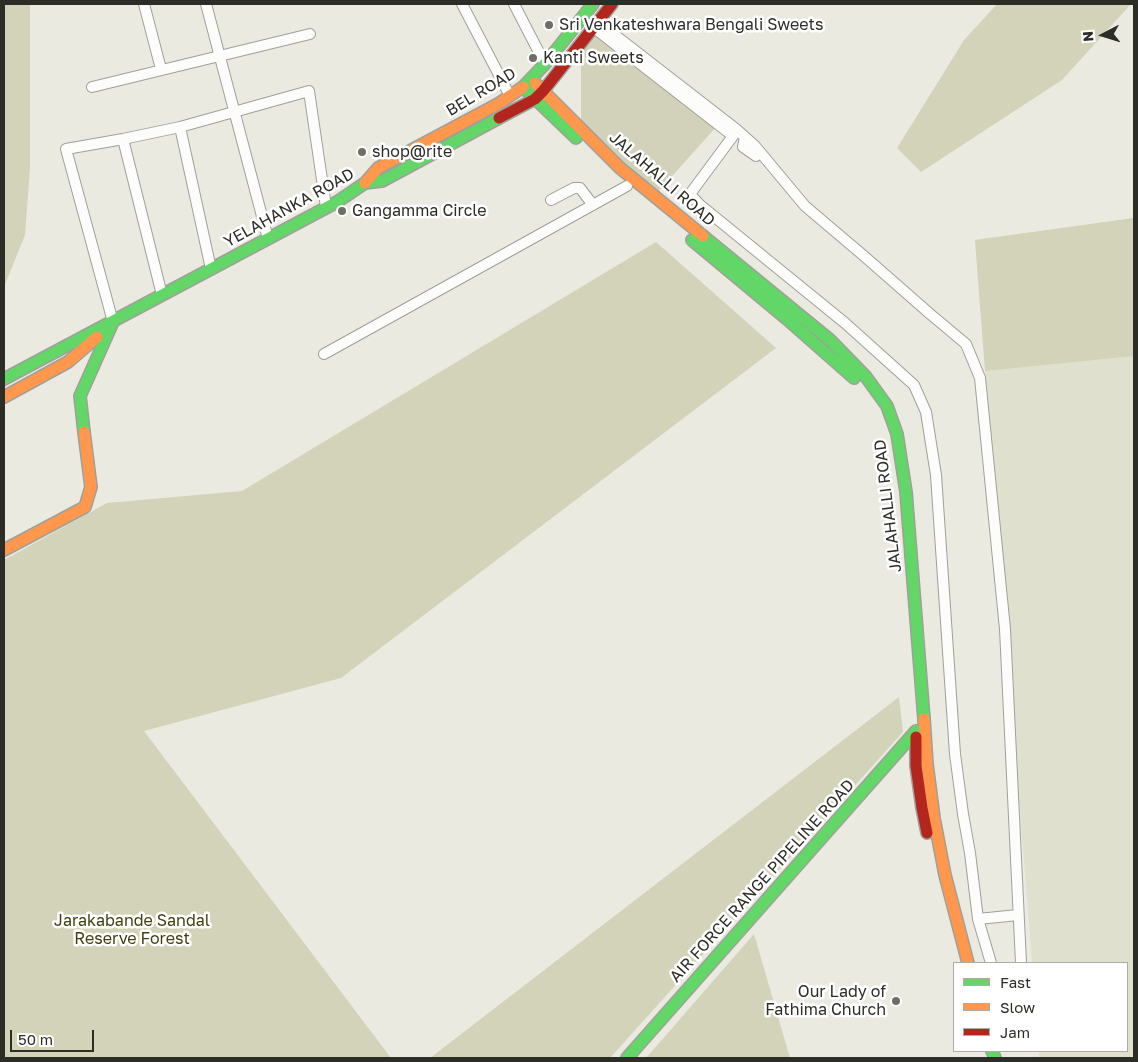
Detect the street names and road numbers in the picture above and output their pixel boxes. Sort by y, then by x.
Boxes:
street label: BEL ROAD [443,64,519,120]
street label: JALAHALLI ROAD [605,128,719,230]
street label: YELAHANKA ROAD [221,164,357,252]
street label: JALAHALLI ROAD [870,438,906,574]
street label: AIR FORCE RANGE PIPELINE ROAD [666,776,858,986]

